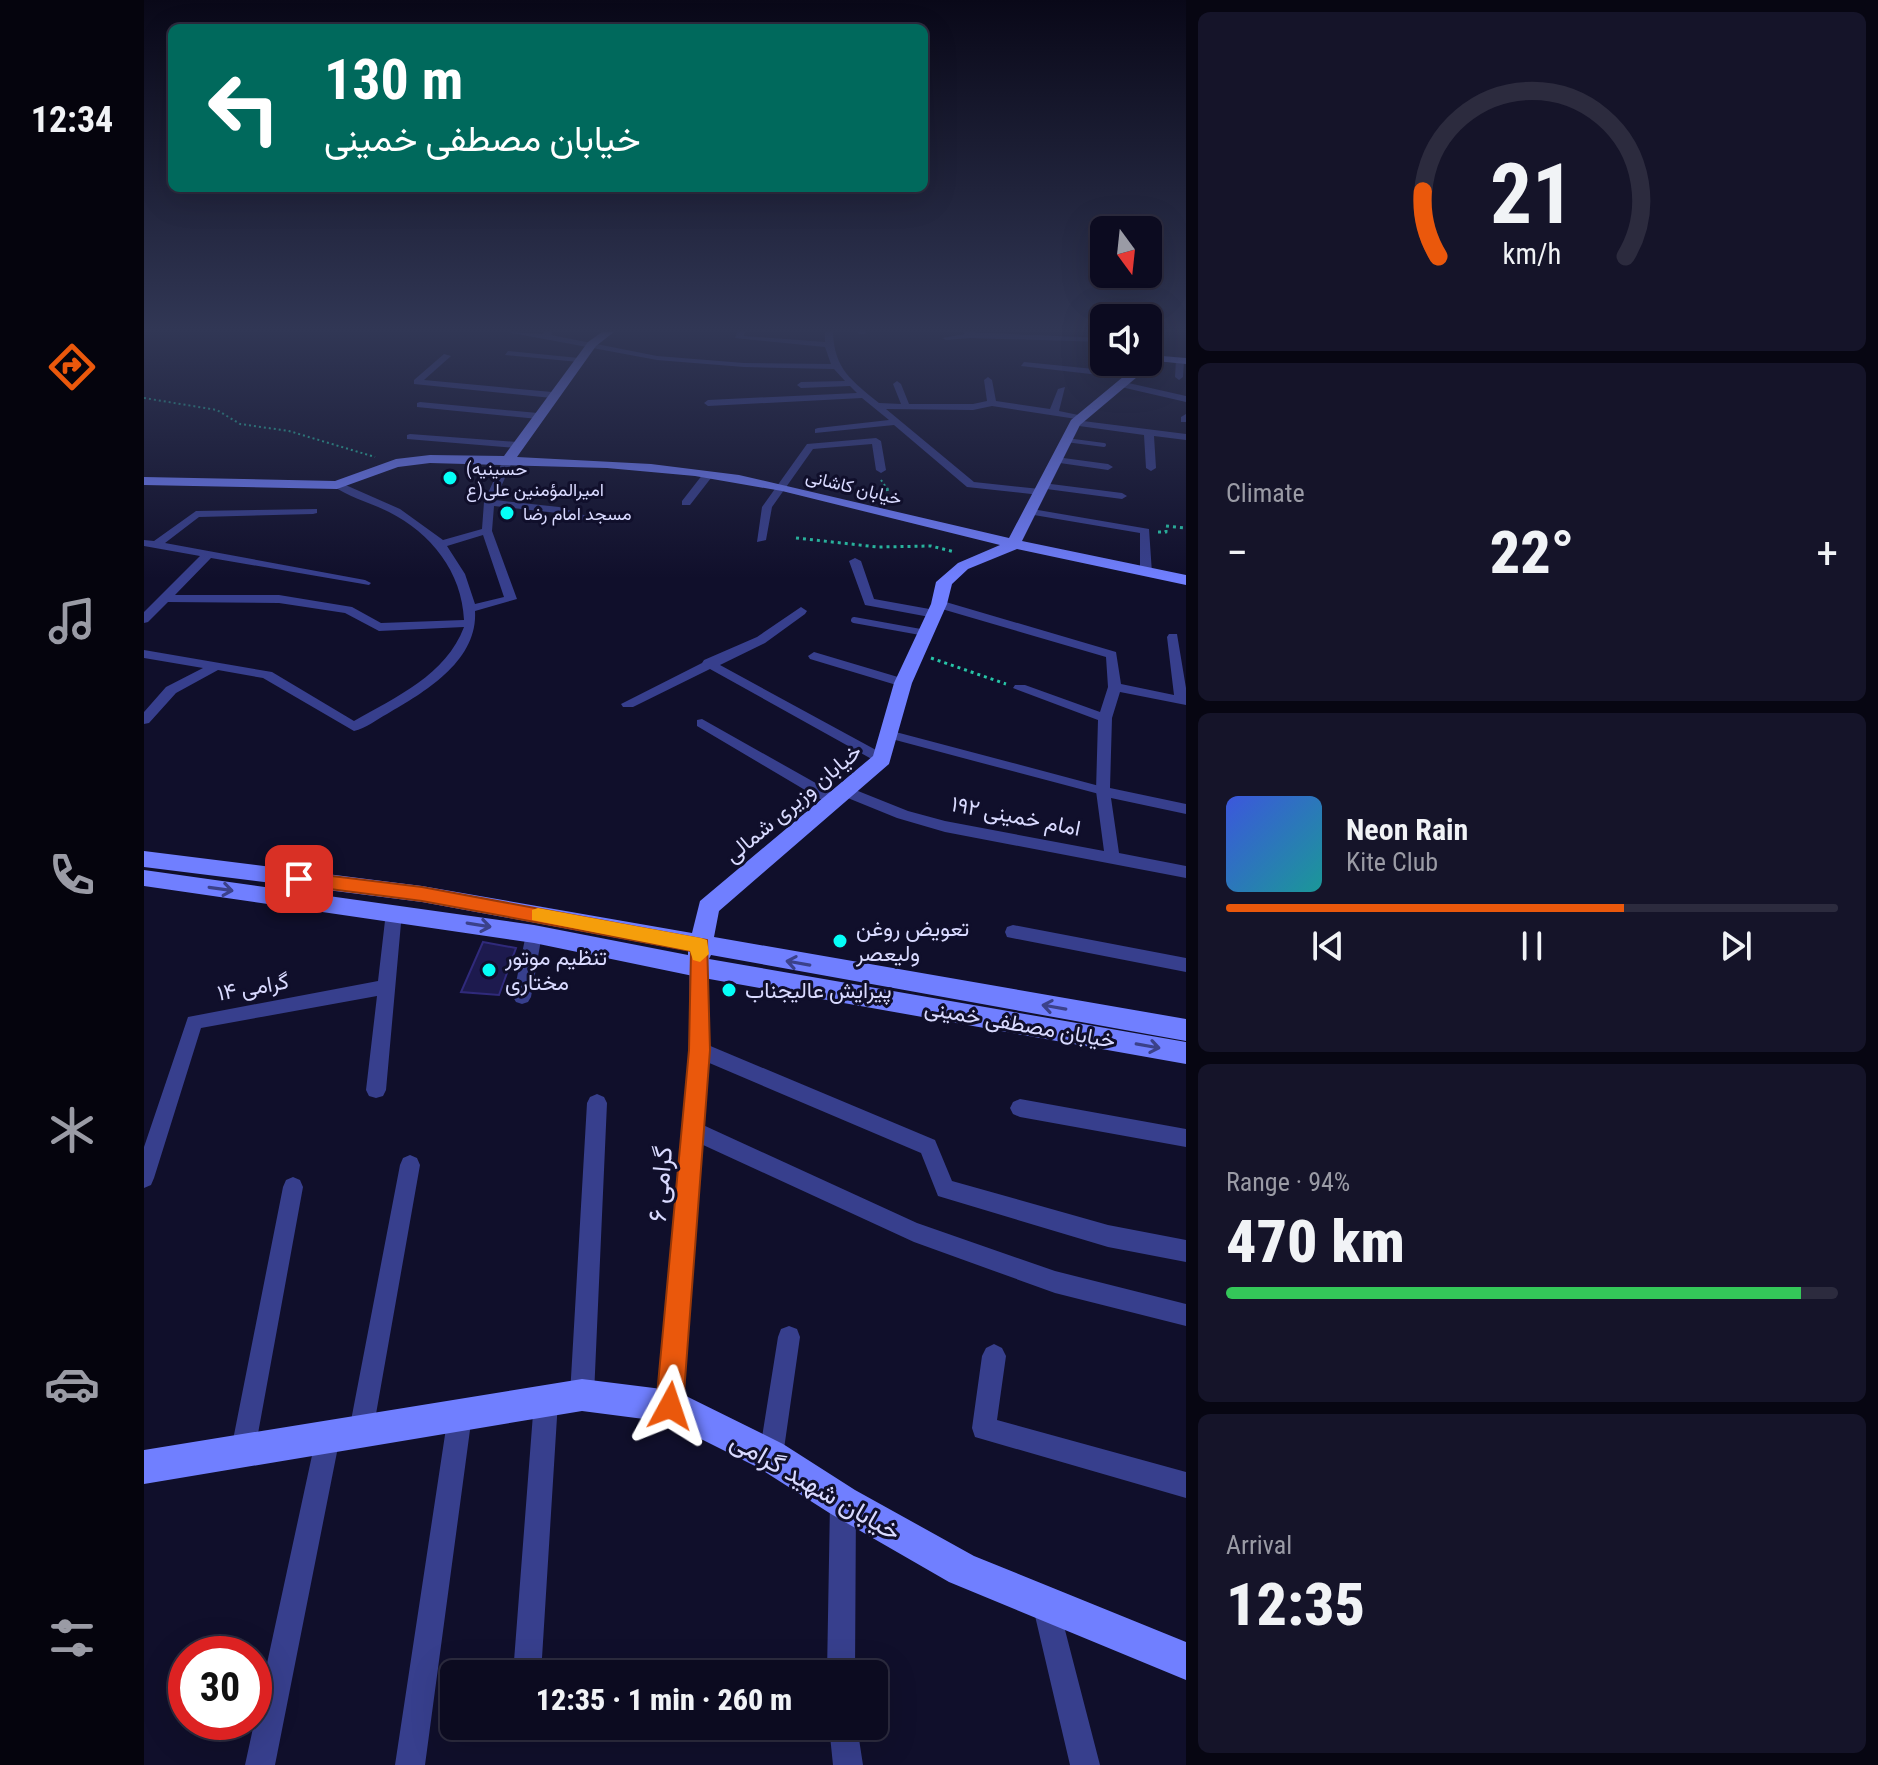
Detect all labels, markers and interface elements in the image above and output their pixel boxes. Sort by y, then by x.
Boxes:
text: 130 m [324,47,463,113]
icon: left [192,56,296,160]
text: 12:34 [31,99,113,141]
text: خیابان مصطفی خمینی [324,118,641,160]
text: 21 [1490,146,1574,243]
north arrow [1090,216,1162,288]
map controls [1090,216,1162,376]
text: km/h [1503,237,1561,271]
button: sound [1090,304,1162,376]
icon: directions [44,339,100,395]
place label: (حسینیه امیرالمؤمنین علی(ع [466,458,604,502]
street label: خیابان کاشانی [804,465,904,510]
marker: (حسینیه امیرالمؤمنین علی(ع [441,469,459,487]
text: Climate [1226,478,1305,508]
place label: مسجد امام رضا [523,503,632,526]
marker: مسجد امام رضا [498,504,516,522]
text: 22° [1490,517,1574,588]
text: − [1226,527,1248,579]
text: + [1816,527,1838,579]
icon: music [44,593,100,649]
street label: خیابان وزیری شمالی [719,738,867,868]
street label: امام خمینی ۱۹۲ [949,791,1083,843]
text: Neon Rain [1346,812,1468,847]
pin [265,845,333,913]
icon: phone [44,847,100,903]
text: Kite Club [1346,847,1438,877]
icon: arrive [277,857,321,901]
one-way arrow [207,881,234,896]
place label: تعویض روغن ولیعصر [855,916,970,967]
one-way arrow [466,918,491,933]
icon: previous [1306,924,1350,968]
icon: pause [1510,924,1554,968]
icon: next [1714,924,1758,968]
marker: تعویض روغن ولیعصر [831,932,849,950]
place label: تنظیم موتور مختاری [504,945,607,996]
one-way arrow [785,954,811,969]
marker: تنظیم موتور مختاری [480,961,498,979]
street label: گرامی ۱۴ [215,968,291,1007]
place label: پیرایش عالیجناب [745,978,892,1005]
marker: پیرایش عالیجناب [720,981,738,999]
street label: خیابان مصطفی خمینی [922,995,1117,1054]
one-way arrow [1042,998,1067,1013]
one-way arrow [1135,1039,1160,1054]
icon: climate [44,1102,100,1158]
street label: گرامی ۶ [642,1145,679,1223]
text: Range · 94% [1226,1167,1350,1197]
text: 470 km [1226,1206,1405,1277]
icon: car [44,1356,100,1412]
position arrow [628,1364,712,1448]
street label: خیابان شهید گرامی [725,1425,906,1548]
text: Arrival [1226,1530,1292,1560]
text: 12:35 [1226,1569,1365,1640]
icon: filters [44,1610,100,1666]
speed limit sign: 30 [168,1636,272,1740]
text: 12:35 · 1 min · 260 m [536,1682,792,1717]

